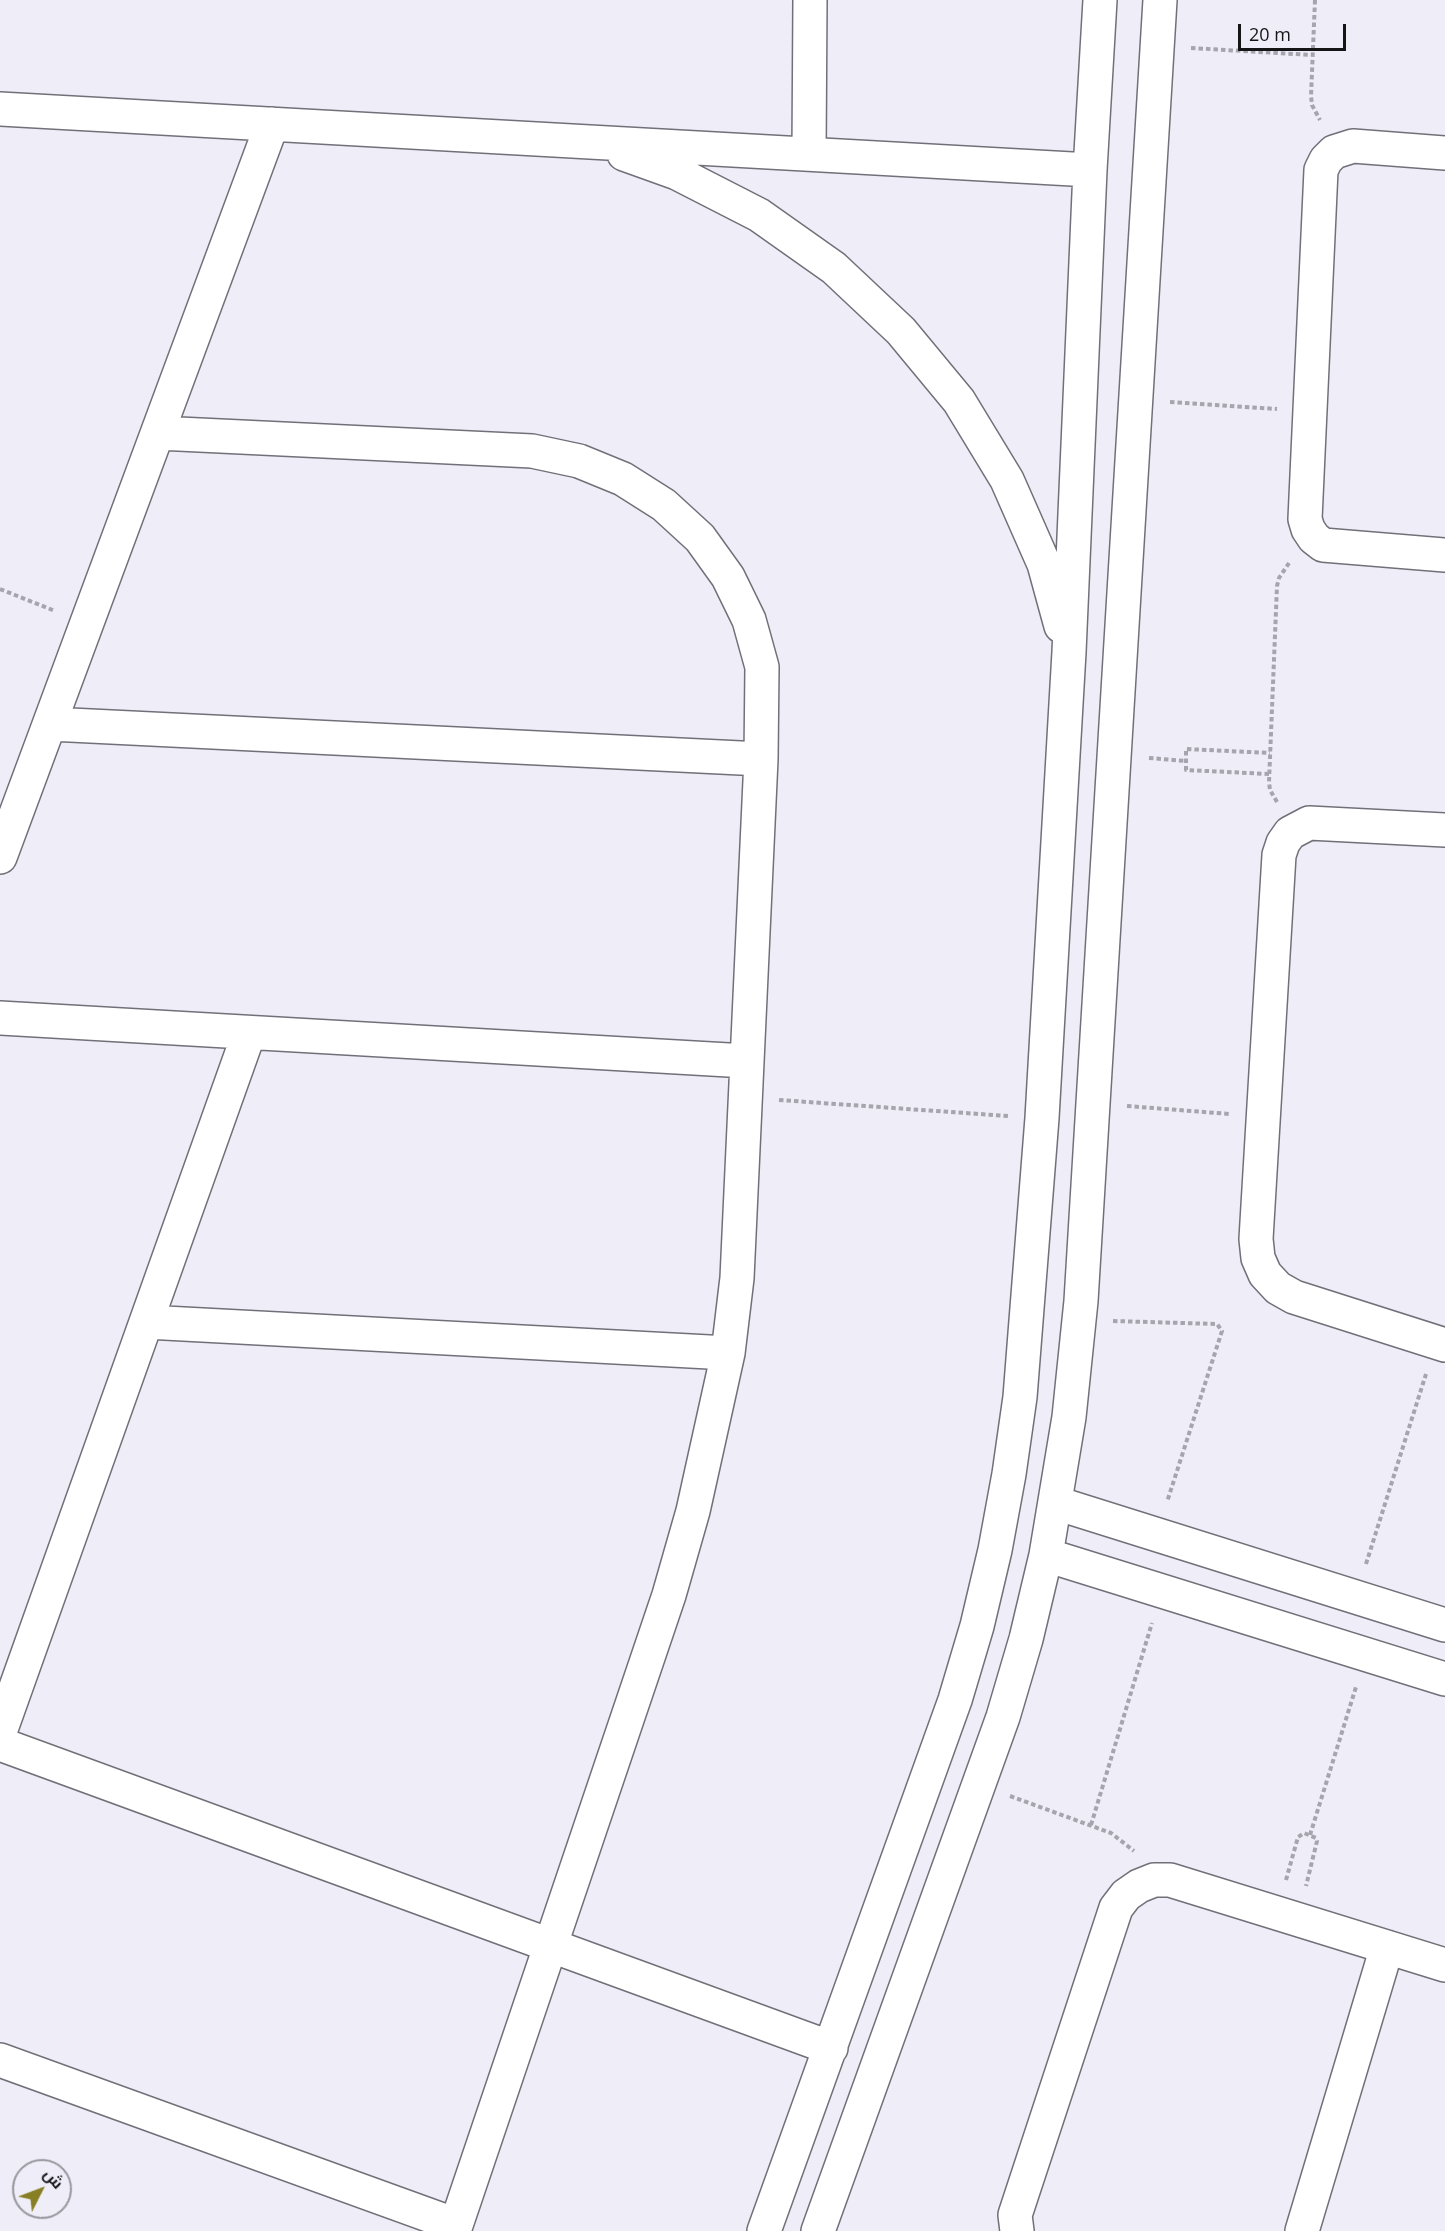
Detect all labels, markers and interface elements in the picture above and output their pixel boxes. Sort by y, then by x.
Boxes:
scale bar [1241,12,1349,50]
text: 20 m [1249,22,1291,46]
north arrow [12,2159,72,2219]
text: ش [39,2163,69,2193]

